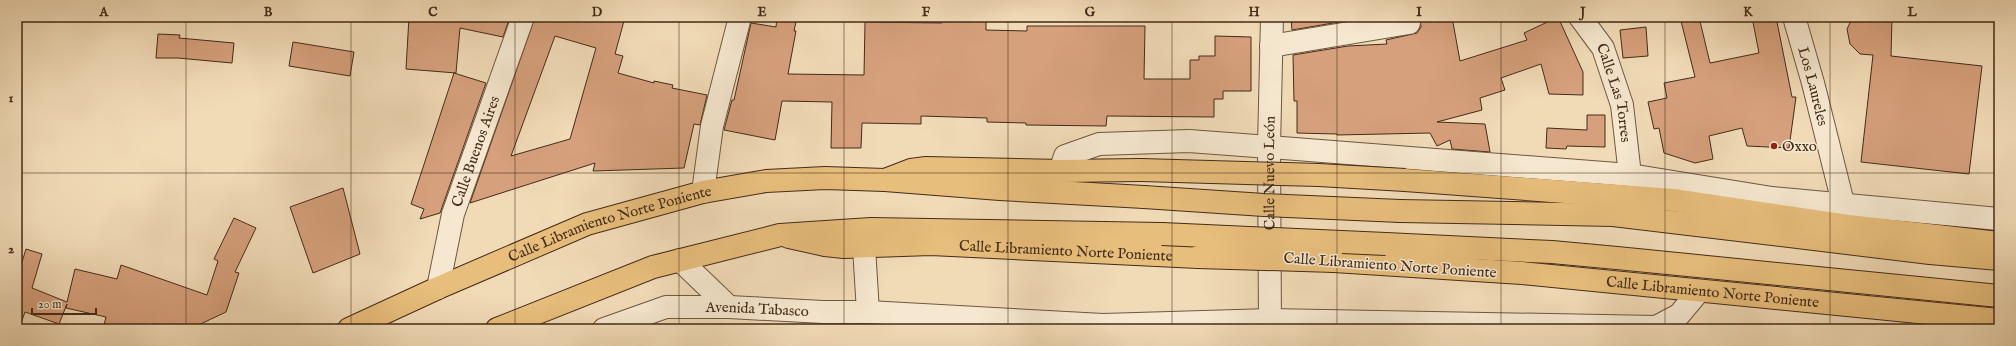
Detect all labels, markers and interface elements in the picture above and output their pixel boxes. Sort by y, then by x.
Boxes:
text: A [99,4,110,21]
text: B [264,4,273,21]
text: C [428,4,438,21]
text: D [592,4,603,21]
text: E [757,4,767,21]
text: F [922,4,931,21]
text: G [1085,4,1096,21]
text: H [1248,4,1260,21]
text: I [1416,4,1422,21]
text: J [1578,4,1586,21]
text: K [1743,4,1753,21]
text: L [1906,4,1917,21]
street label: Calle Las Torres [1592,41,1635,143]
street label: Los Laureles [1793,45,1832,128]
text: 1 [9,90,14,107]
street label: Calle Buenos Aires [447,93,504,210]
street label: Calle Nuevo León [1260,116,1280,230]
place label: Oxxo [1782,137,1817,156]
marker: Oxxo [1769,141,1779,151]
street label: Calle Libramiento Norte Poniente [505,182,713,267]
street label: Calle Libramiento Norte Poniente [959,236,1173,266]
text: 2 [8,241,14,258]
street label: Calle Libramiento Norte Poniente [1283,249,1497,282]
street label: Calle Libramiento Norte Poniente [1605,272,1820,312]
scale bar [32,290,96,316]
text: 20 m [38,297,61,312]
street label: Avenida Tabasco [704,298,809,321]

